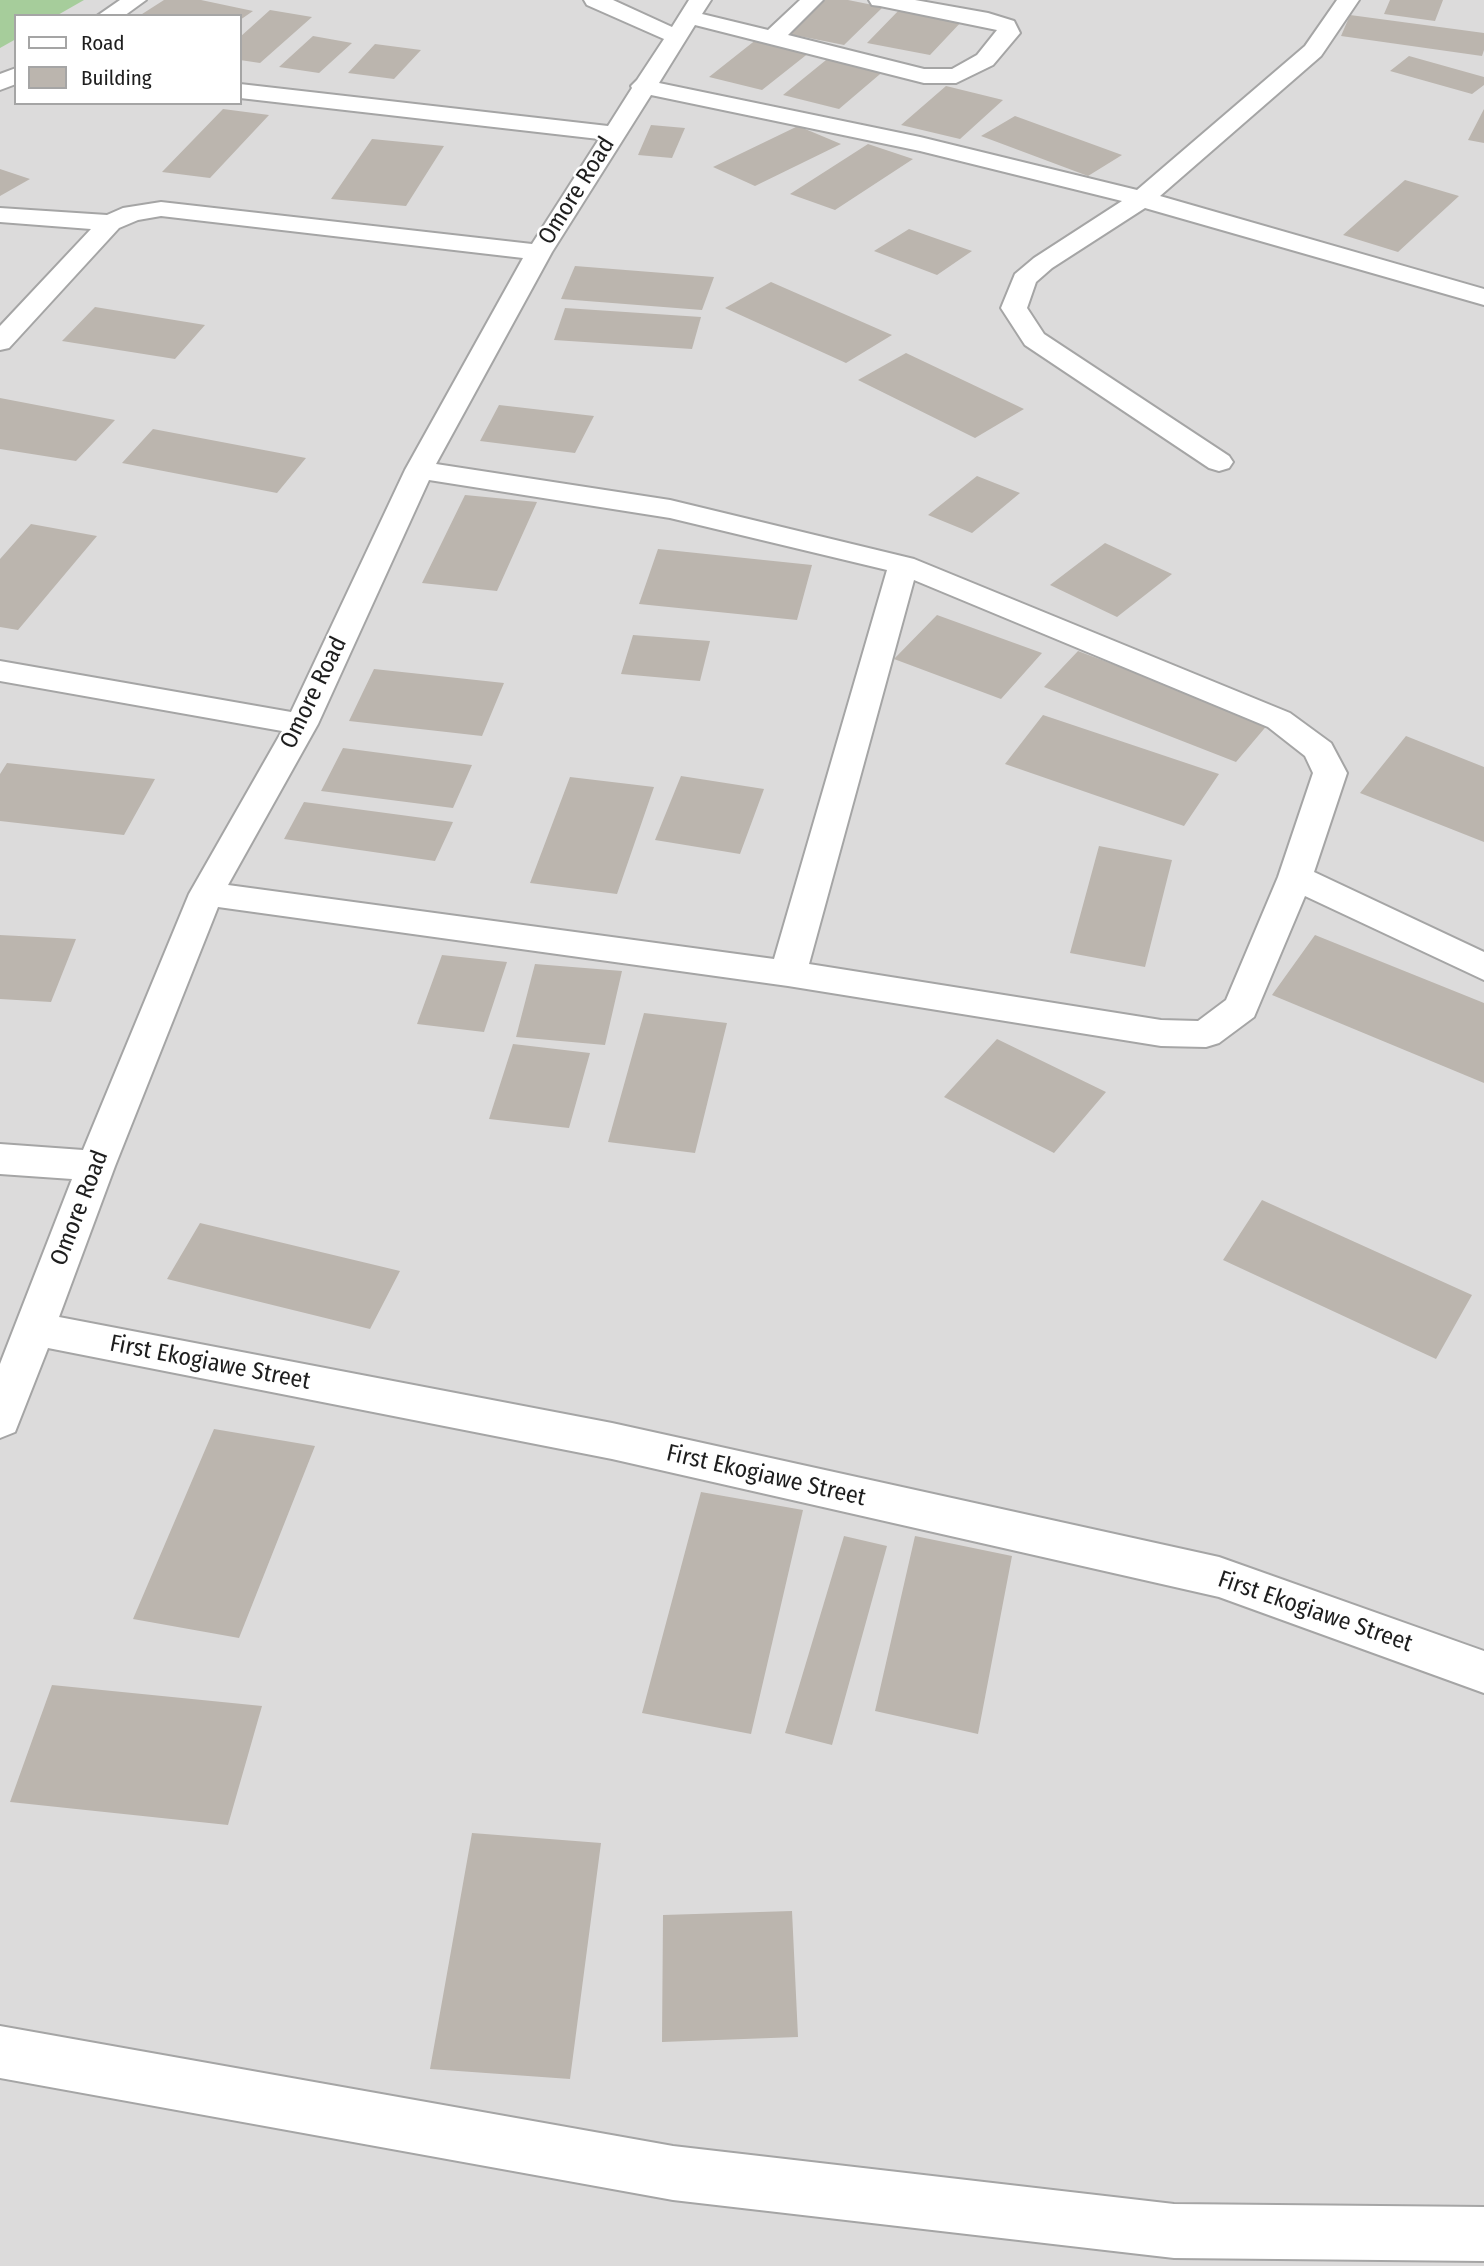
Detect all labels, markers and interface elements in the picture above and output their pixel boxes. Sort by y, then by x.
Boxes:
legend [14,14,242,105]
text: Road [81,30,125,56]
text: Building [81,65,152,91]
street label: Omore Road [533,132,621,250]
street label: Omore Road [275,632,353,754]
street label: Omore Road [45,1146,115,1270]
street label: First Ekogiawe Street [107,1329,313,1397]
street label: First Ekogiawe Street [664,1439,868,1513]
street label: First Ekogiawe Street [1214,1565,1416,1659]

